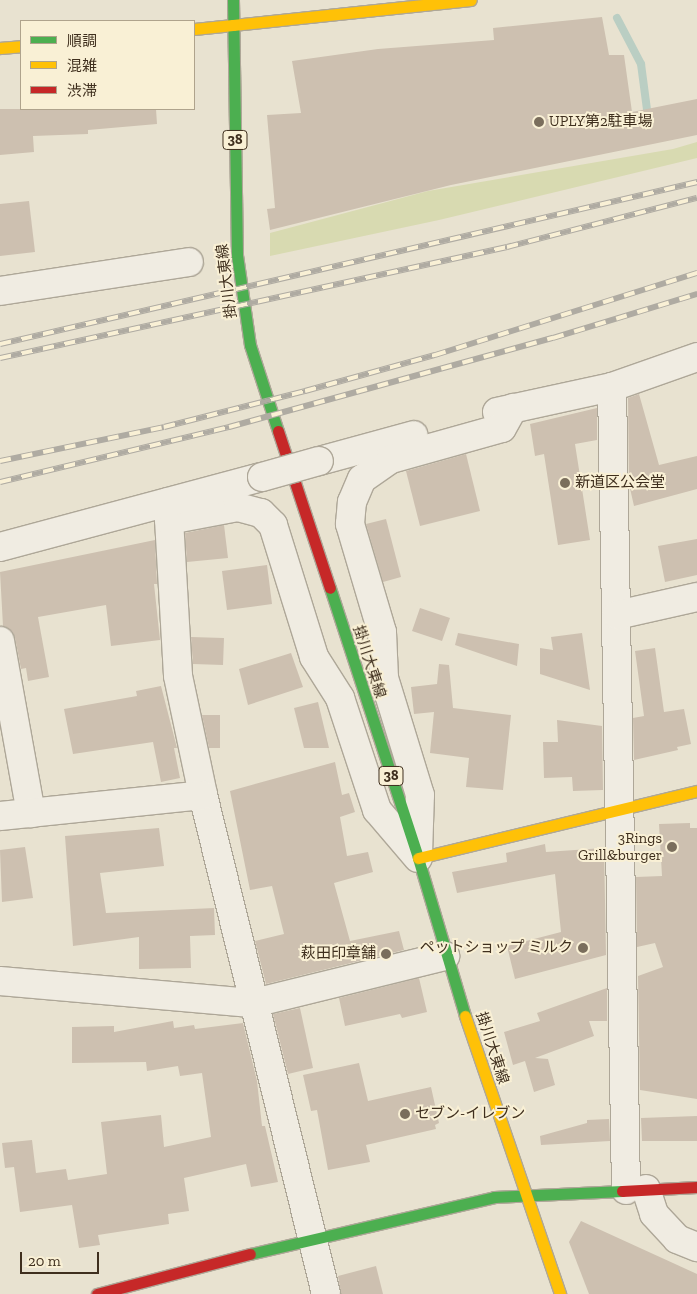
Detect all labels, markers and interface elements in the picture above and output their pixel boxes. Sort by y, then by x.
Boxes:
legend [20,20,195,110]
text: 順調 [67,32,97,50]
text: 混雑 [67,57,97,75]
text: 渋滞 [67,82,97,100]
place label: UPLY第2駐車場 [549,113,653,131]
marker: UPLY第2駐車場 [533,116,545,128]
road number: 38 [221,128,249,152]
street label: 掛川大東線 [213,243,241,319]
place label: 新道区公会堂 [575,474,665,492]
marker: 新道区公会堂 [559,477,571,489]
street label: 掛川大東線 [349,624,389,700]
road number: 38 [377,764,405,788]
place label: 3Rings Grill&burger [578,829,662,864]
marker: 3Rings Grill&burger [666,841,678,853]
place label: ペットショップ ミルク [420,939,573,957]
marker: ペットショップ ミルク [577,942,589,954]
place label: 萩田印章舗 [301,945,376,963]
marker: 萩田印章舗 [380,948,392,960]
street label: 掛川大東線 [472,1010,512,1086]
place label: セブン-イレブン [415,1105,525,1123]
marker: セブン-イレブン [399,1108,411,1120]
scale bar [22,1242,101,1274]
text: 20 m [28,1252,61,1270]

